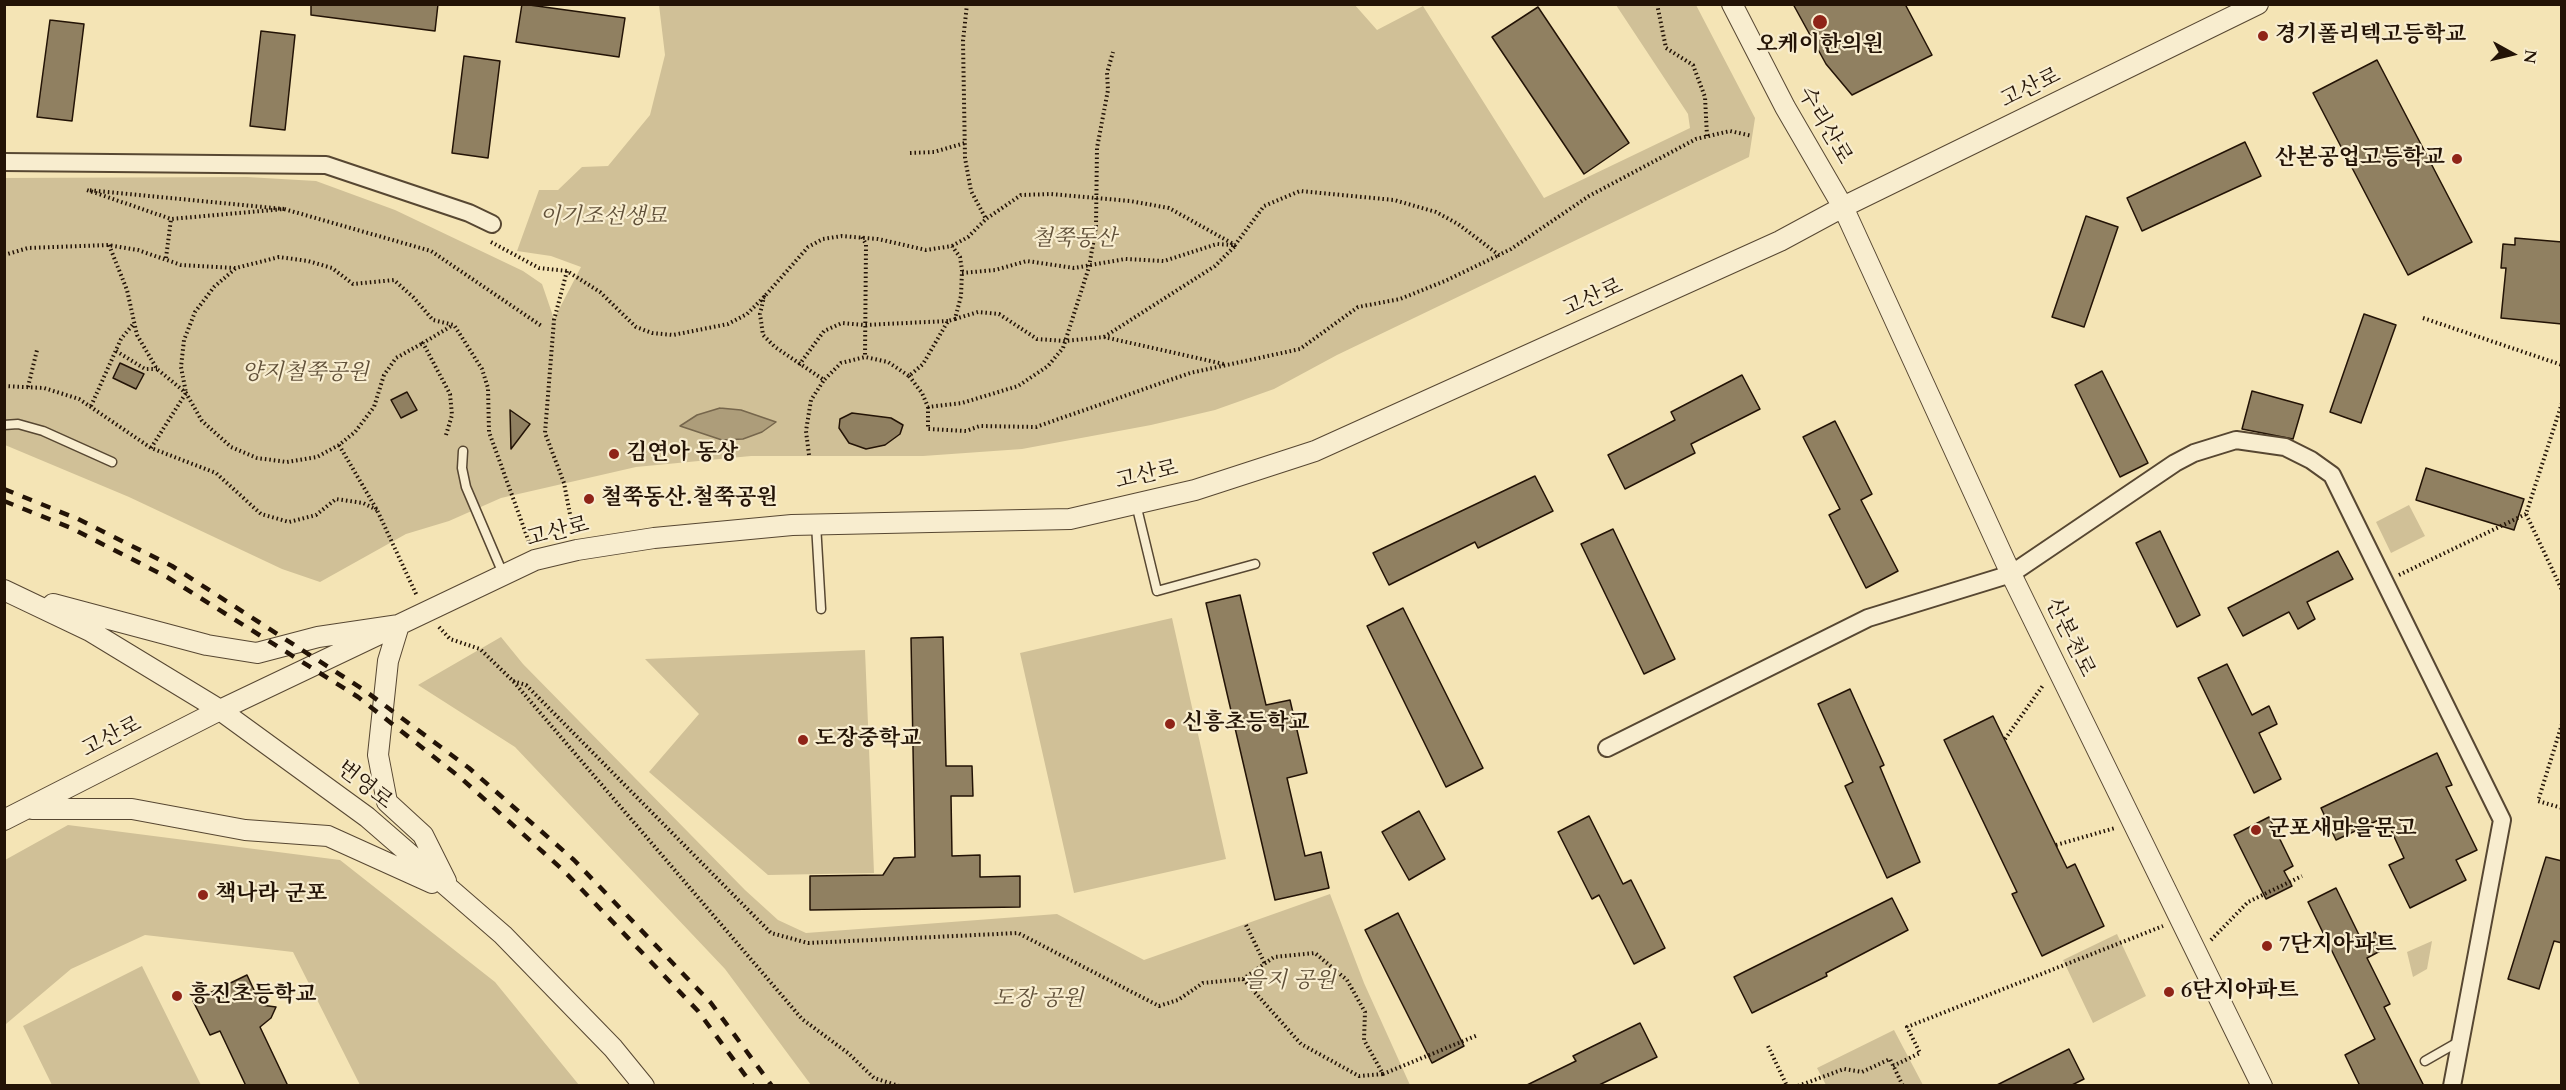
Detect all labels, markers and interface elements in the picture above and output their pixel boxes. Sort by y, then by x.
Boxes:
marker: 오케이한의원 [1811,13,1829,31]
place label: 경기폴리텍고등학교 [2275,23,2466,49]
north arrow [2482,24,2542,84]
marker: 경기폴리텍고등학교 [2256,29,2270,43]
place label: 오케이한의원 [1756,33,1884,59]
text: N [2518,48,2542,65]
street label: 고산로 [1997,63,2065,115]
street label: 수리산로 [1791,83,1857,169]
place label: 산본공업고등학교 [2275,146,2445,172]
marker: 산본공업고등학교 [2450,152,2464,166]
park label: 이기조선생묘 [539,205,667,231]
park label: 철쭉동산 [1031,227,1117,253]
street label: 고산로 [1559,274,1627,324]
park label: 양지철쭉공원 [241,361,369,387]
place label: 김연아 동상 [626,441,738,467]
marker: 김연아 동상 [607,447,621,461]
street label: 고산로 [1113,456,1181,496]
place label: 철쭉동산.철쭉공원 [601,486,777,512]
marker: 철쭉동산.철쭉공원 [582,492,596,506]
street label: 고산로 [524,512,592,554]
street label: 산본천로 [2039,594,2099,682]
place label: 신흥초등학교 [1182,711,1310,737]
street label: 고산로 [78,712,146,764]
marker: 신흥초등학교 [1163,717,1177,731]
place label: 도장중학교 [815,727,921,753]
marker: 도장중학교 [796,733,810,747]
street label: 번영로 [331,756,397,816]
place label: 군포새마을문고 [2268,817,2417,843]
marker: 군포새마을문고 [2249,823,2263,837]
place label: 책나라 군포 [215,882,327,908]
marker: 책나라 군포 [196,888,210,902]
place label: 7단지아파트 [2279,933,2397,959]
marker: 7단지아파트 [2260,939,2274,953]
park label: 을지 공원 [1244,969,1336,995]
place label: 6단지아파트 [2181,979,2299,1005]
place label: 흥진초등학교 [189,983,317,1009]
marker: 6단지아파트 [2162,985,2176,999]
park label: 도장 공원 [992,987,1084,1013]
marker: 흥진초등학교 [170,989,184,1003]

